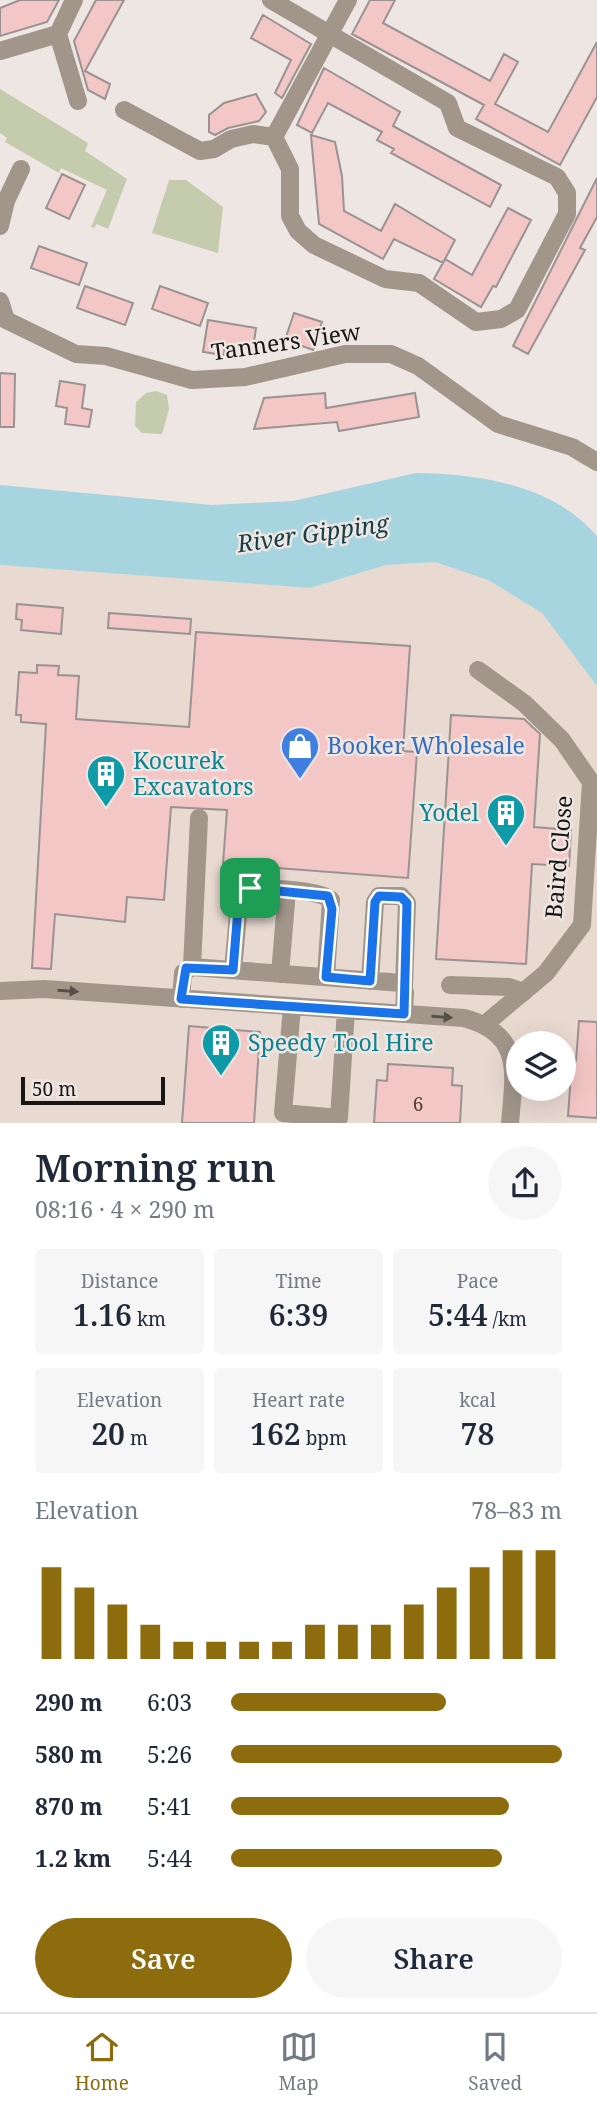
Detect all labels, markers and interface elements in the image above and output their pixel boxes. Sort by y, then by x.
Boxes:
street label: Tanners View [209,315,363,367]
water label: River Gipping [234,505,392,560]
shop icon: Booker Wholesale [279,725,321,780]
place label: Booker Wholesale [327,729,525,761]
place label: Kocurek Excavators [133,744,254,802]
building icon: Kocurek Excavators [85,753,127,808]
building icon: Yodel [485,792,527,847]
street label: Baird Close [537,794,579,920]
place label: Yodel [418,796,479,828]
pin [220,858,280,918]
icon: arrive [231,869,269,907]
one-way arrow [57,986,79,997]
one-way arrow [431,1011,453,1022]
building icon: Speedy Tool Hire [200,1022,242,1077]
place label: Speedy Tool Hire [248,1026,434,1058]
map controls [506,1031,576,1101]
button: layers [506,1031,576,1101]
scale bar [21,1074,164,1106]
text: 50 m [32,1076,76,1102]
house number: 6 [413,1091,423,1117]
text: Morning run [35,1141,276,1193]
button: share [488,1146,562,1220]
text: 08:16 · 4 × 290 m [35,1193,215,1225]
text: Distance [81,1268,158,1294]
text: Time [276,1268,321,1294]
text: Pace [457,1268,498,1294]
text: 1.16 [73,1294,132,1335]
text: 6:39 [269,1294,328,1335]
text: 5:44 [428,1294,488,1335]
text: km [132,1306,166,1332]
text: /km [488,1306,527,1332]
text: Elevation [77,1387,162,1413]
text: Heart rate [252,1387,345,1413]
text: kcal [459,1387,496,1413]
text: 20 [91,1413,125,1454]
text: 162 [250,1413,301,1454]
text: 78 [461,1413,494,1454]
text: m [125,1425,148,1451]
text: bpm [301,1425,347,1451]
text: Elevation [35,1494,139,1526]
text: 78–83 m [471,1494,562,1526]
text: 290 m [35,1686,103,1718]
text: 6:03 [147,1686,192,1718]
text: 580 m [35,1738,103,1770]
text: 5:26 [147,1738,192,1770]
text: 870 m [35,1790,103,1822]
text: 5:41 [147,1790,192,1822]
text: 1.2 km [35,1842,111,1874]
text: 5:44 [147,1842,192,1874]
button: Save [35,1918,292,1998]
button: Share [306,1918,562,1998]
tab: Home [75,2028,129,2096]
tab: Map [279,2028,319,2096]
tab: Saved [468,2028,522,2096]

